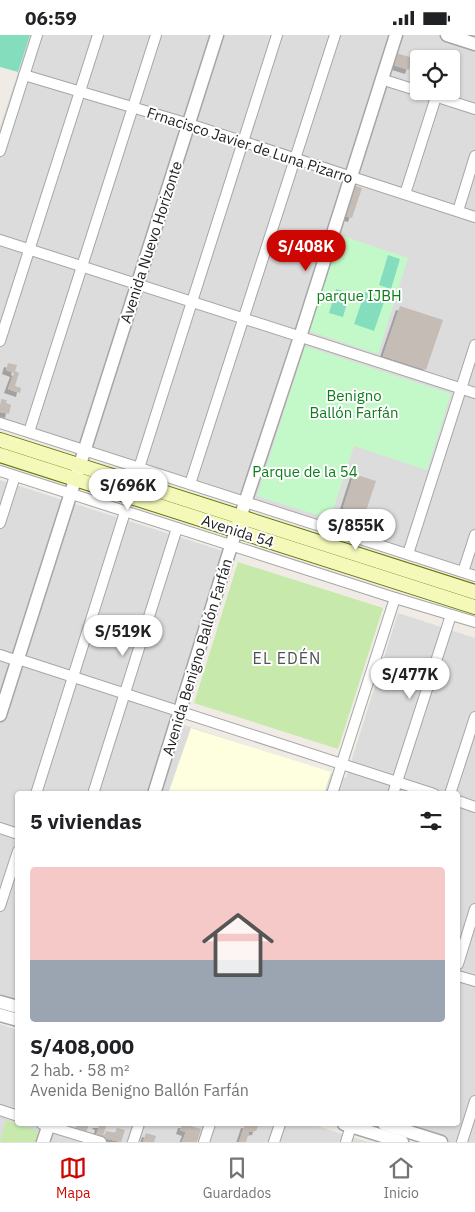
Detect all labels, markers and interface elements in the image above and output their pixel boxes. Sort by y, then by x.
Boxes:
text: 06:59 [25,6,77,30]
map controls [410,50,460,100]
button: locate [410,50,460,100]
street label: Frnacisco Javier de Luna Pizarro [145,103,355,187]
street label: Avenida Nuevo Horizonte [116,159,186,325]
pin: S/408K [265,229,347,272]
text: S/408K [278,236,334,256]
park label: parque IJBH [316,286,402,305]
park label: Benigno Ballón Farfán [309,386,399,422]
park label: Parque de la 54 [252,462,358,481]
pin: S/696K [87,469,169,511]
text: S/696K [100,475,156,495]
pin: S/855K [315,509,397,551]
street label: Avenida 54 [199,510,277,552]
text: S/855K [328,515,384,535]
street label: Avenida Benigno Ballón Farfán [158,556,236,758]
pin: S/519K [82,615,164,657]
text: S/519K [95,621,151,641]
district label: EL EDÉN [253,647,321,668]
pin: S/477K [369,657,451,700]
text: S/477K [382,664,438,684]
text: 5 viviendas [30,807,142,835]
icon: filters [417,807,445,835]
icon: home [193,900,283,990]
text: S/408,000 [30,1032,134,1060]
text: 2 hab. · 58 m² [30,1060,130,1080]
text: Avenida Benigno Ballón Farfán [30,1080,249,1100]
tab: Mapa [56,1154,91,1202]
tab: Guardados [203,1154,271,1202]
tab: Inicio [383,1154,419,1202]

